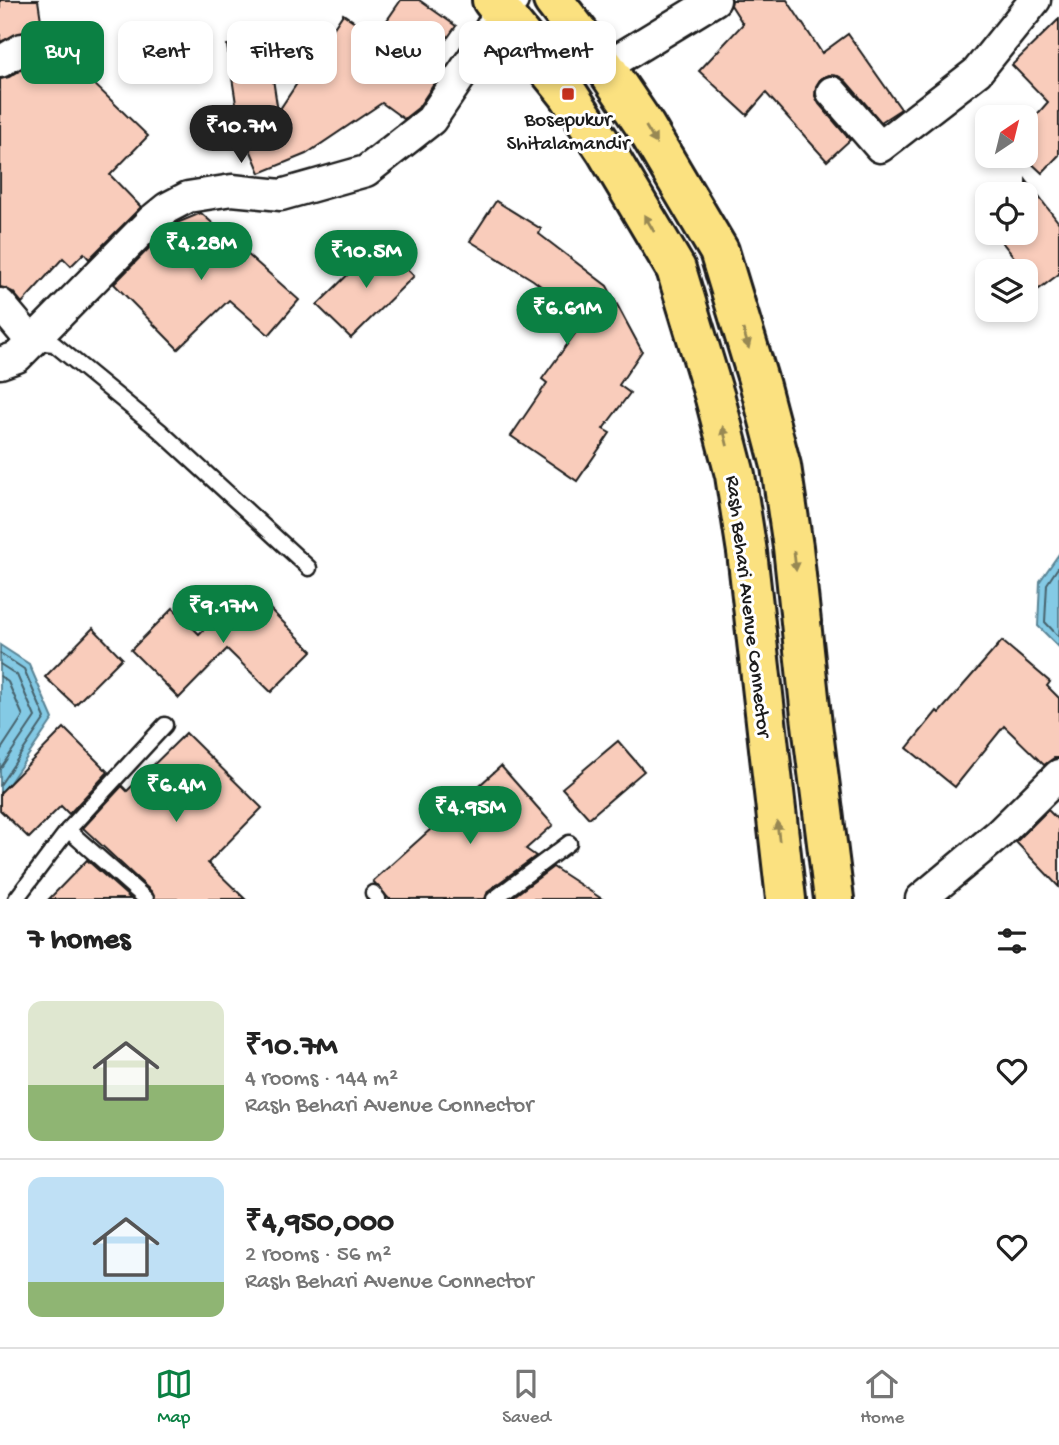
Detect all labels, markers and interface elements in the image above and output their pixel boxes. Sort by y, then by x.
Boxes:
chip: Buy [21,21,104,84]
chip: Rent [118,21,213,84]
chip: Filters [227,21,337,84]
chip: New [351,21,445,84]
chip: Apartment [459,21,616,84]
marker: Bosepukur Shitalamandir [560,86,576,102]
north arrow [975,105,1038,168]
map controls [975,105,1038,322]
pin: ₹10.7M [184,106,298,165]
place label: Bosepukur Shitalamandir [507,109,631,158]
text: ₹10.7M [206,114,276,141]
one-way arrow [644,125,657,144]
button: locate [975,182,1038,245]
one-way arrow [642,214,655,233]
pin: ₹4.28M [144,222,258,282]
pin: ₹10.5M [309,230,423,290]
text: ₹4.28M [165,231,237,258]
text: ₹10.5M [331,239,401,266]
button: layers [975,259,1038,322]
pin: ₹6.61M [510,288,624,347]
text: ₹6.61M [533,296,601,323]
one-way arrow [741,329,752,350]
one-way arrow [719,425,730,447]
street label: Rash Behari Avenue Connector [718,474,775,740]
one-way arrow [789,550,800,572]
pin: ₹9.17M [166,586,280,645]
text: ₹9.17M [188,594,258,621]
pin: ₹6.4M [127,764,225,824]
text: ₹6.4M [147,773,205,800]
pin: ₹4.95M [413,786,527,846]
text: ₹4.95M [435,795,505,822]
one-way arrow [772,820,783,842]
icon: filters [993,922,1031,960]
text: 7 homes [28,924,130,959]
icon: home [84,1029,168,1113]
text: ₹10.7M [245,1031,337,1066]
icon: heart [993,1052,1031,1090]
text: 4 rooms · 144 m² [245,1066,398,1093]
text: Rash Behari Avenue Connector [245,1093,533,1120]
icon: home [84,1205,168,1289]
text: ₹4,950,000 [245,1207,394,1242]
icon: heart [993,1228,1031,1266]
text: 2 rooms · 56 m² [245,1242,391,1269]
text: Rash Behari Avenue Connector [245,1269,533,1296]
tab: Map [155,1365,193,1430]
tab: Saved [502,1365,551,1430]
tab: Home [860,1365,904,1430]

